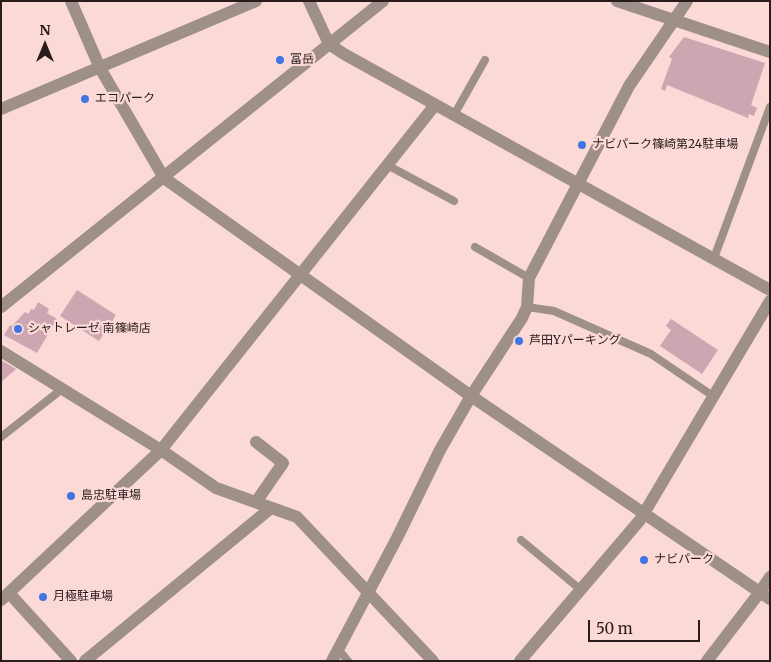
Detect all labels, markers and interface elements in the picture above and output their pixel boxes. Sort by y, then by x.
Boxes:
north arrow [20,20,70,70]
text: N [39,21,51,39]
place label: 冨岳 [290,53,314,67]
marker: 冨岳 [274,54,286,66]
place label: エコパーク [95,92,155,106]
marker: エコパーク [79,93,91,105]
place label: ナビパーク篠崎第24駐車場 [592,138,738,152]
marker: ナビパーク篠崎第24駐車場 [576,139,588,151]
place label: シャトレーゼ 南篠崎店 [28,322,151,336]
marker: シャトレーゼ 南篠崎店 [12,323,24,335]
place label: 芦田Yパーキング [529,334,621,348]
marker: 芦田Yパーキング [513,335,525,347]
place label: 島忠駐車場 [81,489,141,503]
marker: 島忠駐車場 [65,490,77,502]
place label: ナビパーク [654,553,714,567]
marker: ナビパーク [638,554,650,566]
place label: 月極駐車場 [53,590,113,604]
marker: 月極駐車場 [37,591,49,603]
scale bar [591,610,704,642]
text: 50 m [596,619,633,638]

